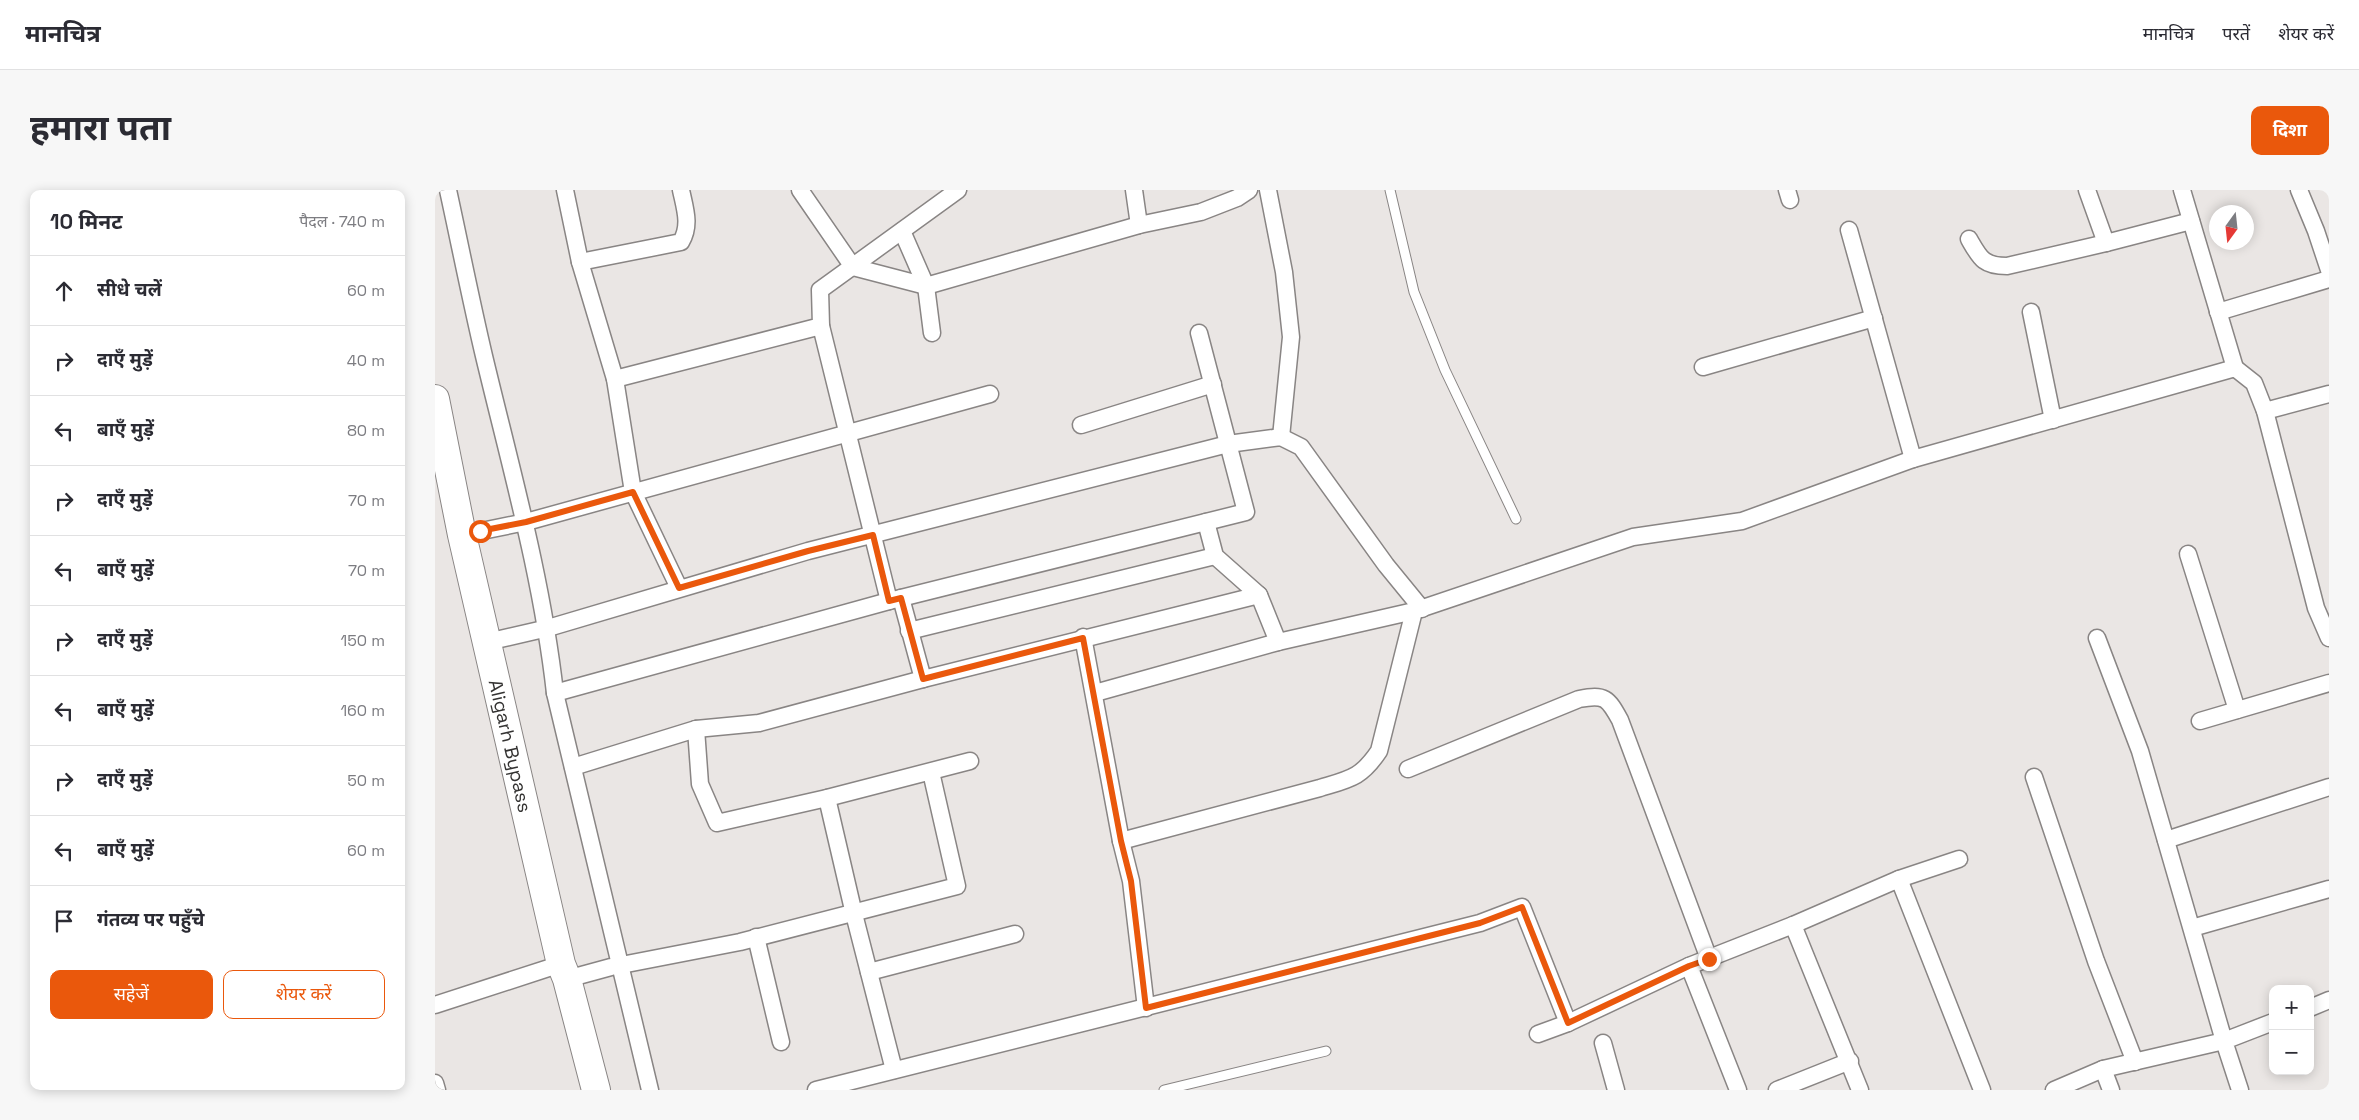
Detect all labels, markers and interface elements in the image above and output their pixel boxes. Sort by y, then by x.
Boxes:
text: मानचित्र [25,18,101,49]
text: मानचित्र [2143,22,2194,45]
text: परतें [2222,22,2250,45]
text: शेयर करें [2278,22,2334,45]
text: हमारा पता [30,106,171,150]
button: दिशा [2251,106,2329,155]
north arrow [2209,205,2254,250]
text: 10 मिनट [50,208,123,235]
text: पैदल · 740 m [299,211,385,232]
icon: ahead [50,277,78,305]
text: सीधे चलें [97,277,162,302]
text: 60 m [347,280,385,301]
icon: right [50,347,78,375]
text: दाएँ मुड़ें [97,347,153,372]
text: 40 m [347,350,385,371]
icon: left [50,417,78,445]
text: बाएँ मुड़ें [97,417,154,442]
text: 80 m [347,420,385,441]
icon: right [50,487,78,515]
text: दाएँ मुड़ें [97,487,153,512]
text: 70 m [348,490,385,511]
route start [469,520,492,543]
icon: left [50,557,78,585]
text: बाएँ मुड़ें [97,557,154,582]
text: 70 m [348,560,385,581]
icon: right [50,627,78,655]
text: दाएँ मुड़ें [97,627,153,652]
text: 150 m [341,630,385,651]
street label: Aligarh Bypass [483,677,538,815]
icon: left [50,697,78,725]
text: बाएँ मुड़ें [97,697,154,722]
text: 160 m [340,700,385,721]
icon: right [50,767,78,795]
text: दाएँ मुड़ें [97,767,153,792]
text: 50 m [347,770,385,791]
icon: left [50,837,78,865]
text: बाएँ मुड़ें [97,837,154,862]
text: 60 m [347,840,385,861]
icon: arrive [50,907,78,935]
text: गंतव्य पर पहुँचे [97,907,204,932]
route end [1698,948,1721,971]
button: सहेजें [50,970,213,1019]
button: शेयर करें [223,970,385,1019]
map controls [2269,985,2314,1075]
button: + [2269,985,2314,1030]
button: − [2269,1030,2314,1075]

